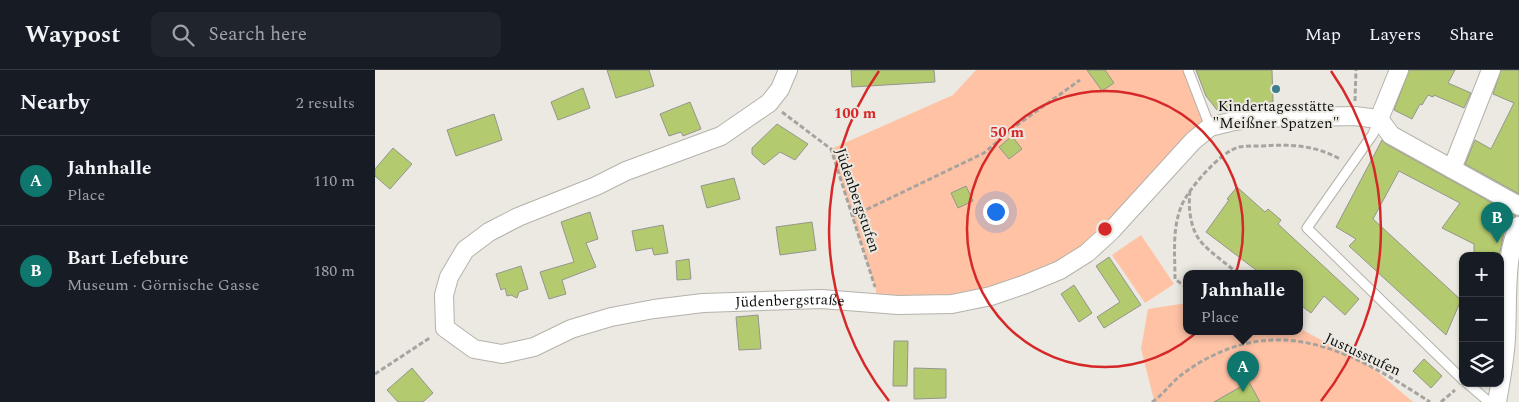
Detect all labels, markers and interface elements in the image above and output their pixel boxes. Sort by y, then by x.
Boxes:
search box [151,12,501,57]
text: Waypost [25,17,121,53]
text: Search here [209,20,307,49]
icon: search [169,21,197,49]
text: Map [1305,21,1341,48]
text: Layers [1369,21,1421,48]
text: Share [1449,21,1494,48]
marker: Kindertagesstätte "Meißner Spatzen" [1270,83,1282,95]
text: Nearby [20,87,90,119]
text: 2 results [296,91,355,115]
place label: Kindertagesstätte "Meißner Spatzen" [1213,95,1339,135]
text: 100 m [834,102,877,125]
text: 50 m [990,121,1025,144]
street label: Jüdenbergstufen [829,145,886,256]
text: Jahnhalle [67,154,151,183]
text: A [30,169,42,193]
text: 110 m [313,169,355,193]
text: Place [67,183,105,207]
your location [983,199,1009,225]
pin: B [1481,202,1513,243]
centre of rings [1096,220,1114,238]
text: Bart Lefebure [67,244,188,273]
map controls [1459,252,1504,387]
button: + [1459,252,1504,297]
text: B [30,259,42,283]
text: 180 m [313,259,355,283]
popup [1183,270,1303,335]
text: Museum · Görnische Gasse [67,273,259,297]
text: Jahnhalle [1201,276,1285,305]
street label: Jüdenbergstraße [735,288,845,314]
button: − [1459,297,1504,342]
text: Place [1201,305,1239,329]
street label: Justusstufen [1321,327,1405,382]
button: layers [1459,342,1504,387]
pin: A [1227,351,1259,392]

